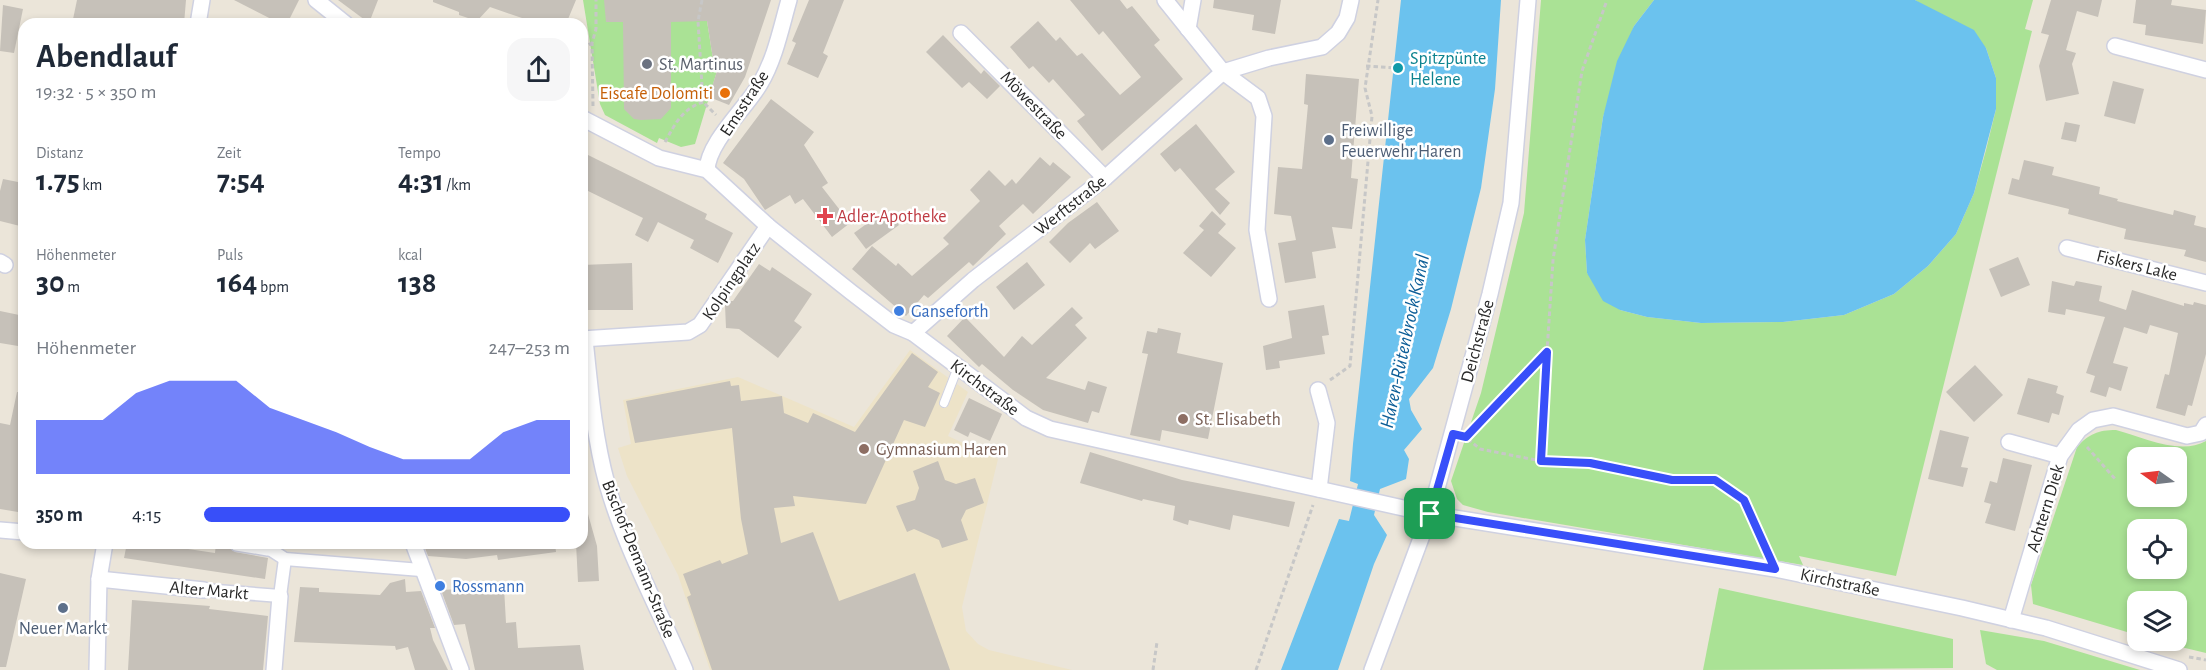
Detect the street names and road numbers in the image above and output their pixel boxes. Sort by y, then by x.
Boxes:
street label: Emsstraße [717,68,773,140]
street label: Möwestraße [997,68,1070,143]
street label: Werftstraße [1031,172,1110,239]
street label: Kolpingplatz [699,239,764,324]
street label: Fiskers Lake [2095,247,2179,285]
street label: Deichstraße [1458,298,1498,385]
street label: Kirchstraße [947,356,1022,419]
street label: Achtern Diek [2024,462,2068,554]
street label: Bischof-Demann-Straße [598,478,678,641]
street label: Kirchstraße [1798,566,1881,600]
street label: Alter Markt [169,579,249,603]

